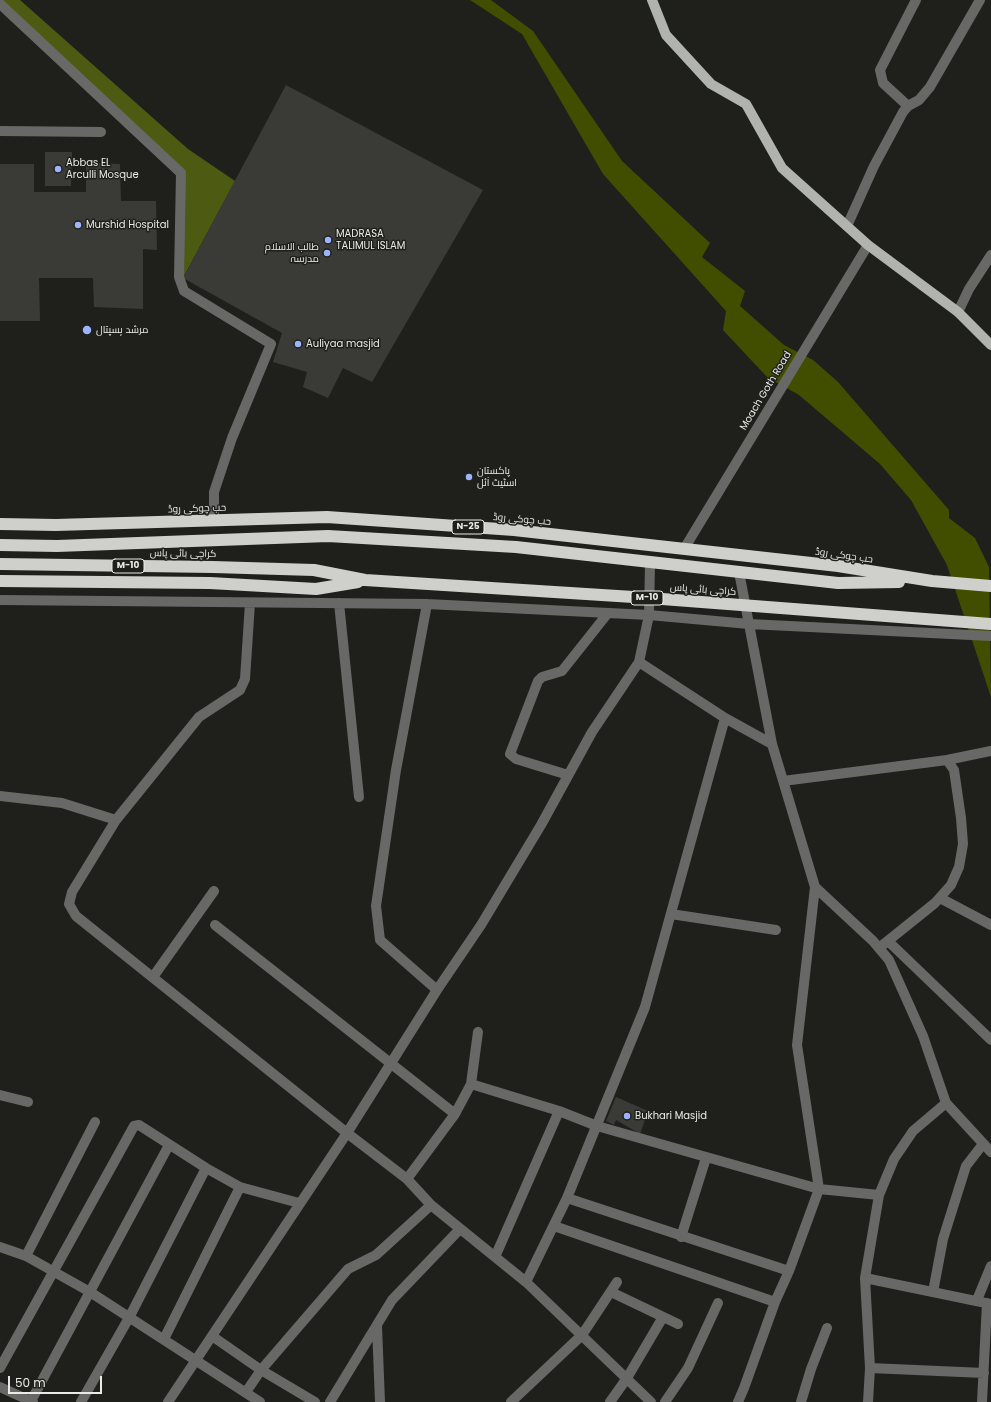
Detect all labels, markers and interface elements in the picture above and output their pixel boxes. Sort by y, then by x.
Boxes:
place label: Abbas EL Arculli Mosque [66,157,139,180]
marker: Abbas EL Arculli Mosque [53,164,63,174]
place label: Murshid Hospital [86,219,169,231]
marker: Murshid Hospital [73,220,83,230]
place label: MADRASA TALIMUL ISLAM [336,228,405,252]
marker: MADRASA TALIMUL ISLAM [323,235,333,245]
place label: طالب الاسلام مدرسہ [265,241,319,264]
marker: طالب الاسلام مدرسہ [322,248,332,258]
marker: مرشد ہسپتال [81,324,93,336]
place label: مرشد ہسپتال [96,324,148,336]
place label: Auliyaa masjid [306,338,380,350]
marker: Auliyaa masjid [293,339,303,349]
street label: Moach Goth Road [738,349,794,433]
place label: پاکستان اسٹیٹ آئل [477,465,517,488]
marker: پاکستان اسٹیٹ آئل [464,472,474,482]
street label: حب چوکی روڈ [168,502,226,516]
street label: حب چوکی روڈ [492,511,552,529]
road number: N-25 [452,520,484,534]
street label: حب چوکی روڈ [814,546,874,566]
street label: کراچی بائی پاس [150,547,216,561]
road number: M-10 [112,559,144,573]
street label: کراچی بائی پاس [669,582,737,598]
road number: M-10 [631,591,663,605]
place label: Bukhari Masjid [635,1110,707,1122]
marker: Bukhari Masjid [622,1111,632,1121]
scale bar [10,1368,104,1394]
text: 50 m [15,1374,46,1391]

